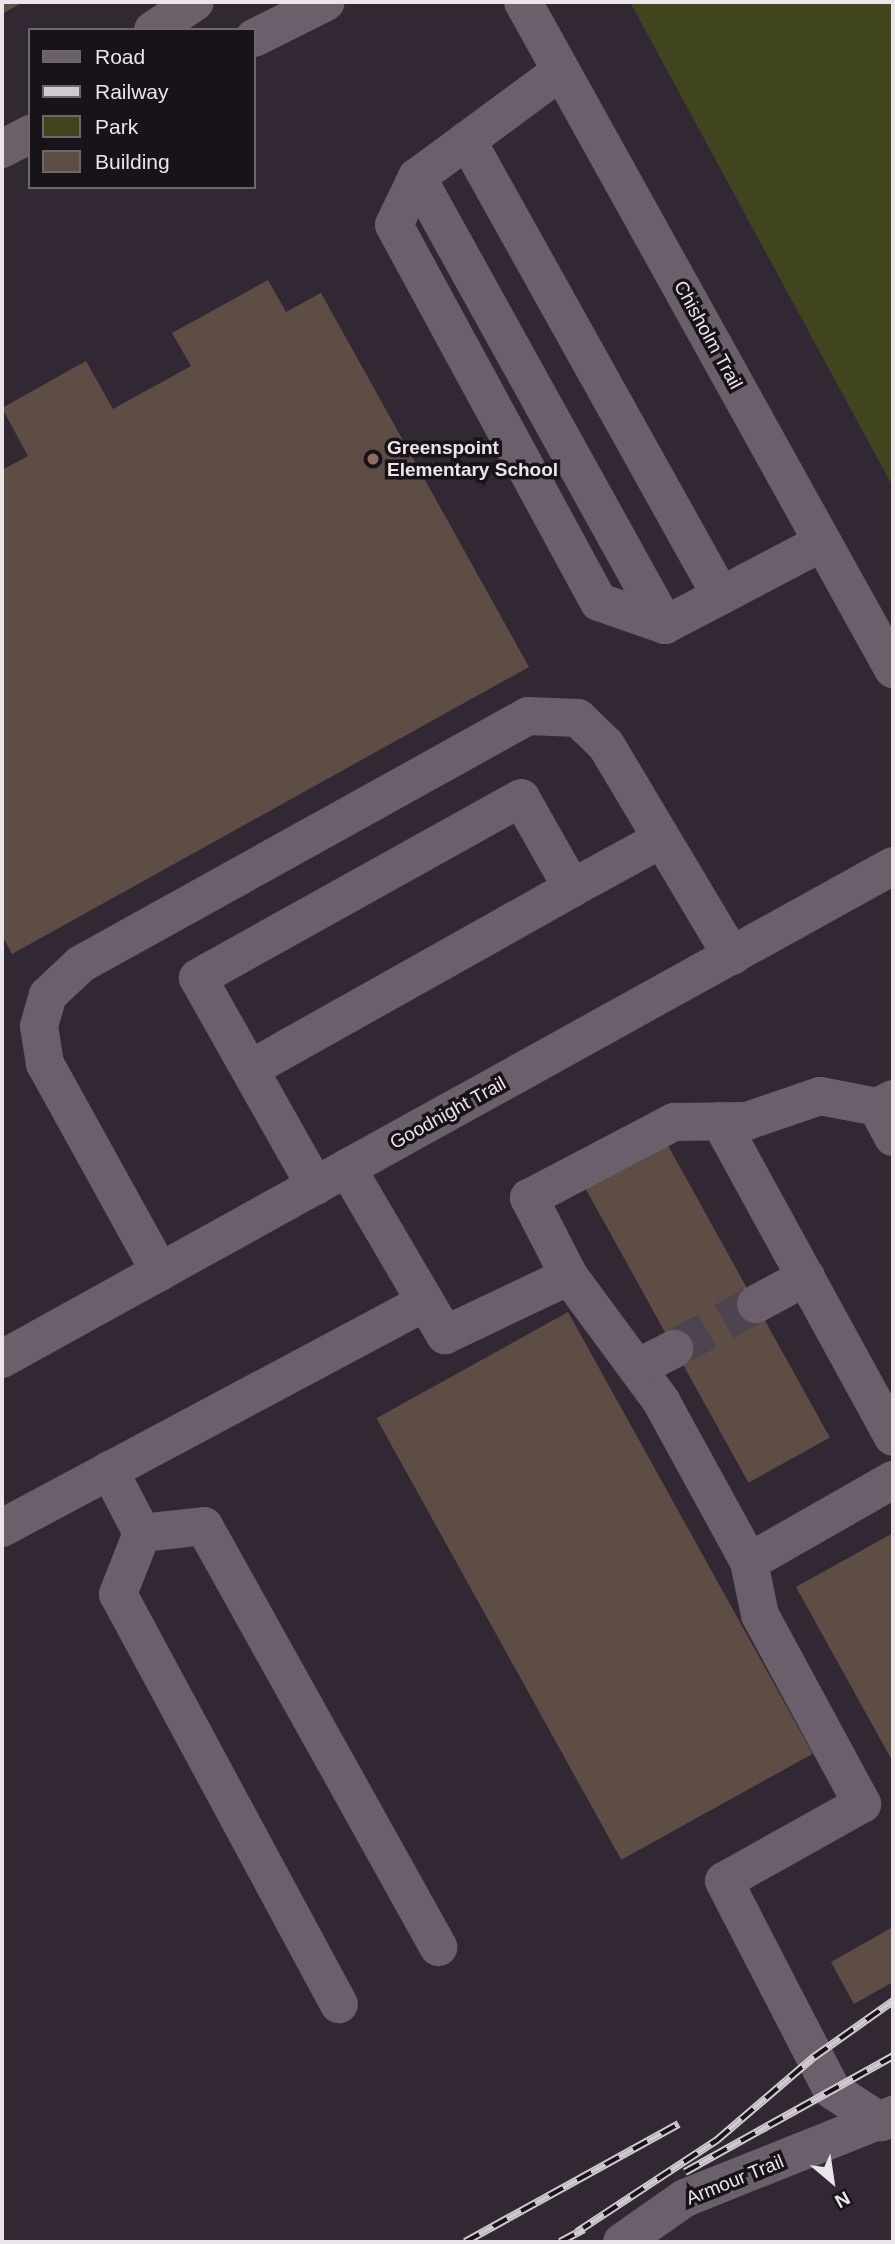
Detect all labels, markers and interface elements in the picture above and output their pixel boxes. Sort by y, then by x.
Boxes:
legend [28,28,256,189]
text: Road [95,45,145,68]
text: Railway [95,80,169,103]
text: Park [95,115,138,138]
text: Building [95,150,170,173]
street label: Chisholm Trail [669,277,747,393]
place label: Greenspoint Elementary School [387,437,558,481]
marker: Greenspoint Elementary School [365,451,381,467]
street label: Goodnight Trail [386,1072,510,1154]
north arrow [797,2146,867,2216]
street label: Armour Trail [683,2150,787,2210]
text: N [831,2187,854,2212]

